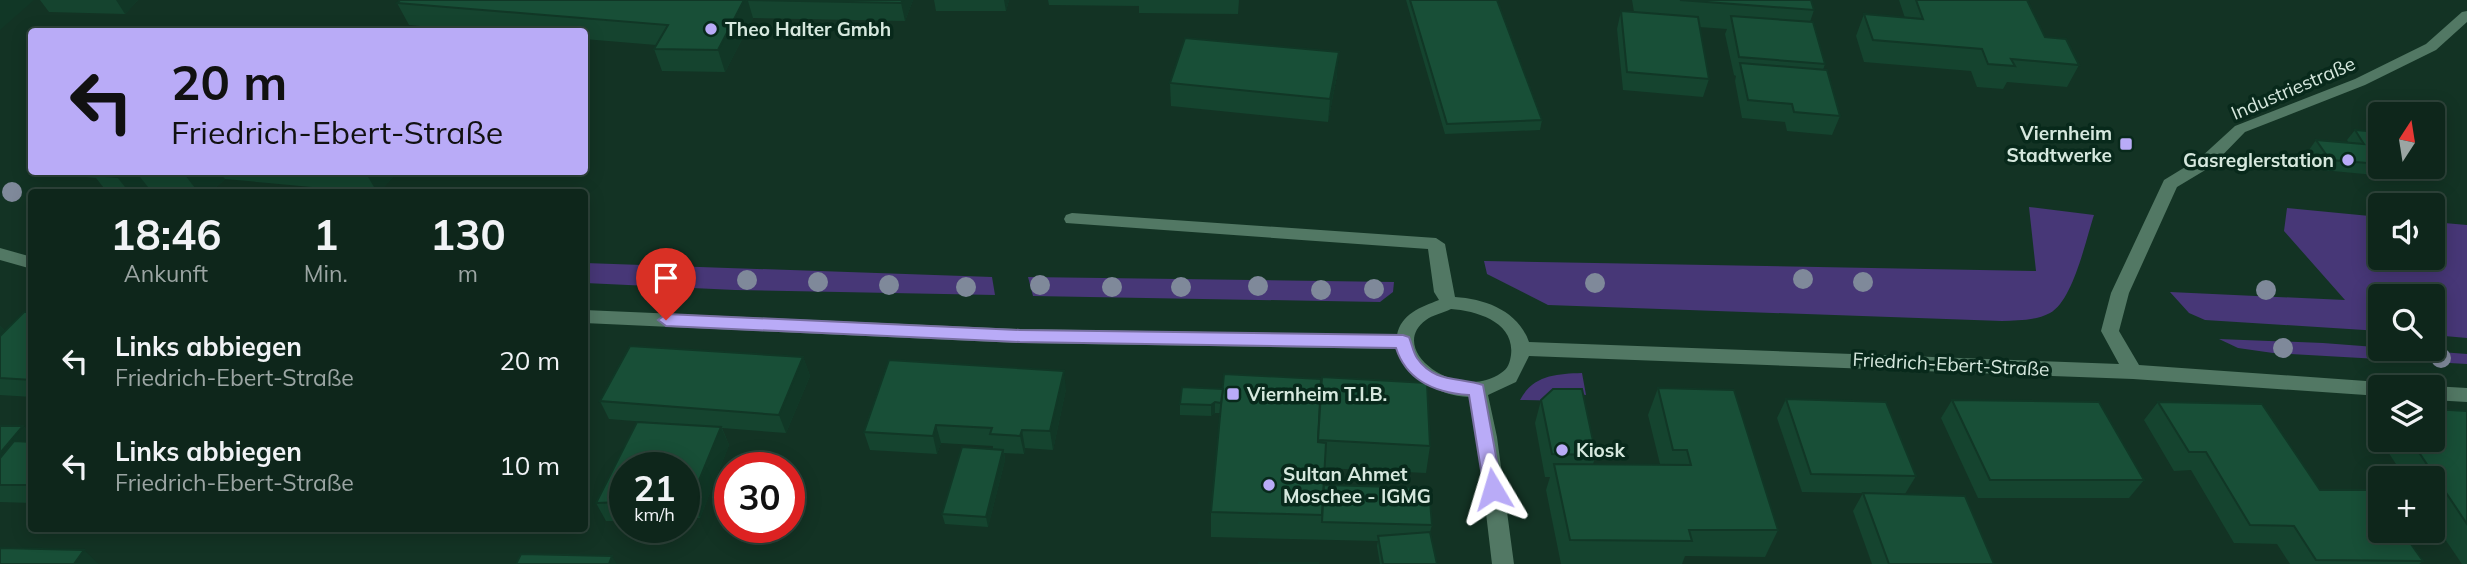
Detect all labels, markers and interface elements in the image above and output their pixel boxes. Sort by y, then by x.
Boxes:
place label: Theo Halter Gmbh [725,17,891,41]
marker: Theo Halter Gmbh [703,21,719,37]
text: 20 m [171,51,287,112]
street label: Industriestraße [2227,51,2359,125]
icon: left [56,56,147,147]
north arrow [2368,102,2445,178]
map controls [2368,102,2445,543]
text: Friedrich-Ebert-Straße [171,112,503,152]
place label: Viernheim Stadtwerke [2007,121,2112,167]
marker: Viernheim Stadtwerke [2118,136,2134,152]
place label: Gasreglerstation [2183,148,2334,172]
marker: Gasreglerstation [2340,152,2356,168]
button: sound [2368,193,2445,270]
text: 18:46 [110,208,222,261]
text: 1 [313,208,338,261]
text: 130 [430,208,506,261]
pin [636,248,696,320]
text: Ankunft [124,259,208,288]
text: Min. [304,259,348,288]
text: m [458,259,478,288]
icon: arrive [647,259,685,297]
button: search [2368,284,2445,361]
text: Links abbiegen [115,330,302,363]
icon: left [56,342,94,380]
text: 20 m [499,344,560,377]
street label: Friedrich-Ebert-Straße [1852,347,2050,381]
text: Friedrich-Ebert-Straße [115,363,354,392]
button: layers [2368,375,2445,452]
place label: Viernheim T.I.B. [1246,382,1387,406]
marker: Viernheim T.I.B. [1225,386,1241,402]
text: Links abbiegen [115,435,302,468]
place label: Kiosk [1576,438,1625,462]
marker: Kiosk [1554,442,1570,458]
icon: left [56,447,94,485]
text: 10 m [499,449,560,482]
speed limit sign: 30 [714,452,805,543]
position arrow [1456,452,1530,526]
place label: Sultan Ahmet Moschee - IGMG [1283,462,1431,508]
text: 21 [633,466,676,510]
button: + [2368,466,2445,543]
text: Friedrich-Ebert-Straße [115,468,354,497]
marker: Sultan Ahmet Moschee - IGMG [1261,477,1277,493]
text: km/h [634,503,675,526]

